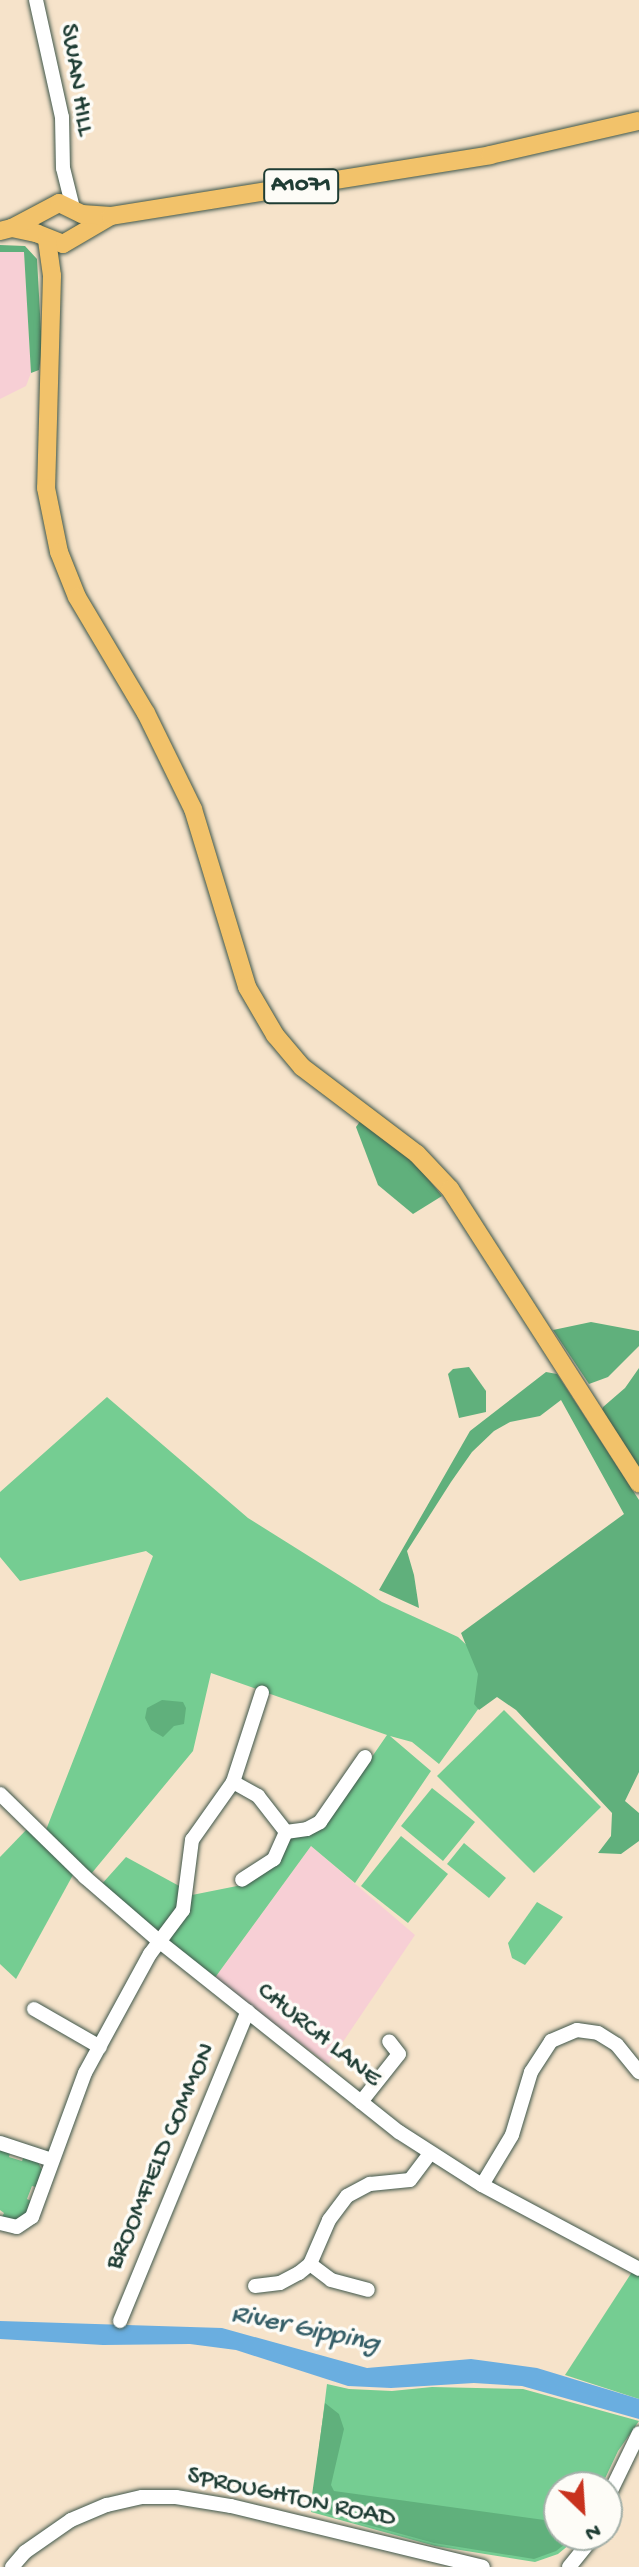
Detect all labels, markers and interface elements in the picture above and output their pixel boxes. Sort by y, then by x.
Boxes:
street label: SWAN HILL [51,22,99,138]
road number: A1071 [263,166,339,206]
street label: CHURCH LANE [250,1976,386,2096]
street label: BROOMFIELD COMMON [100,2039,224,2275]
water label: River Gipping [228,2298,382,2362]
street label: SPROUGHTON ROAD [184,2462,398,2536]
north arrow [543,2471,623,2551]
text: N [580,2516,604,2546]

